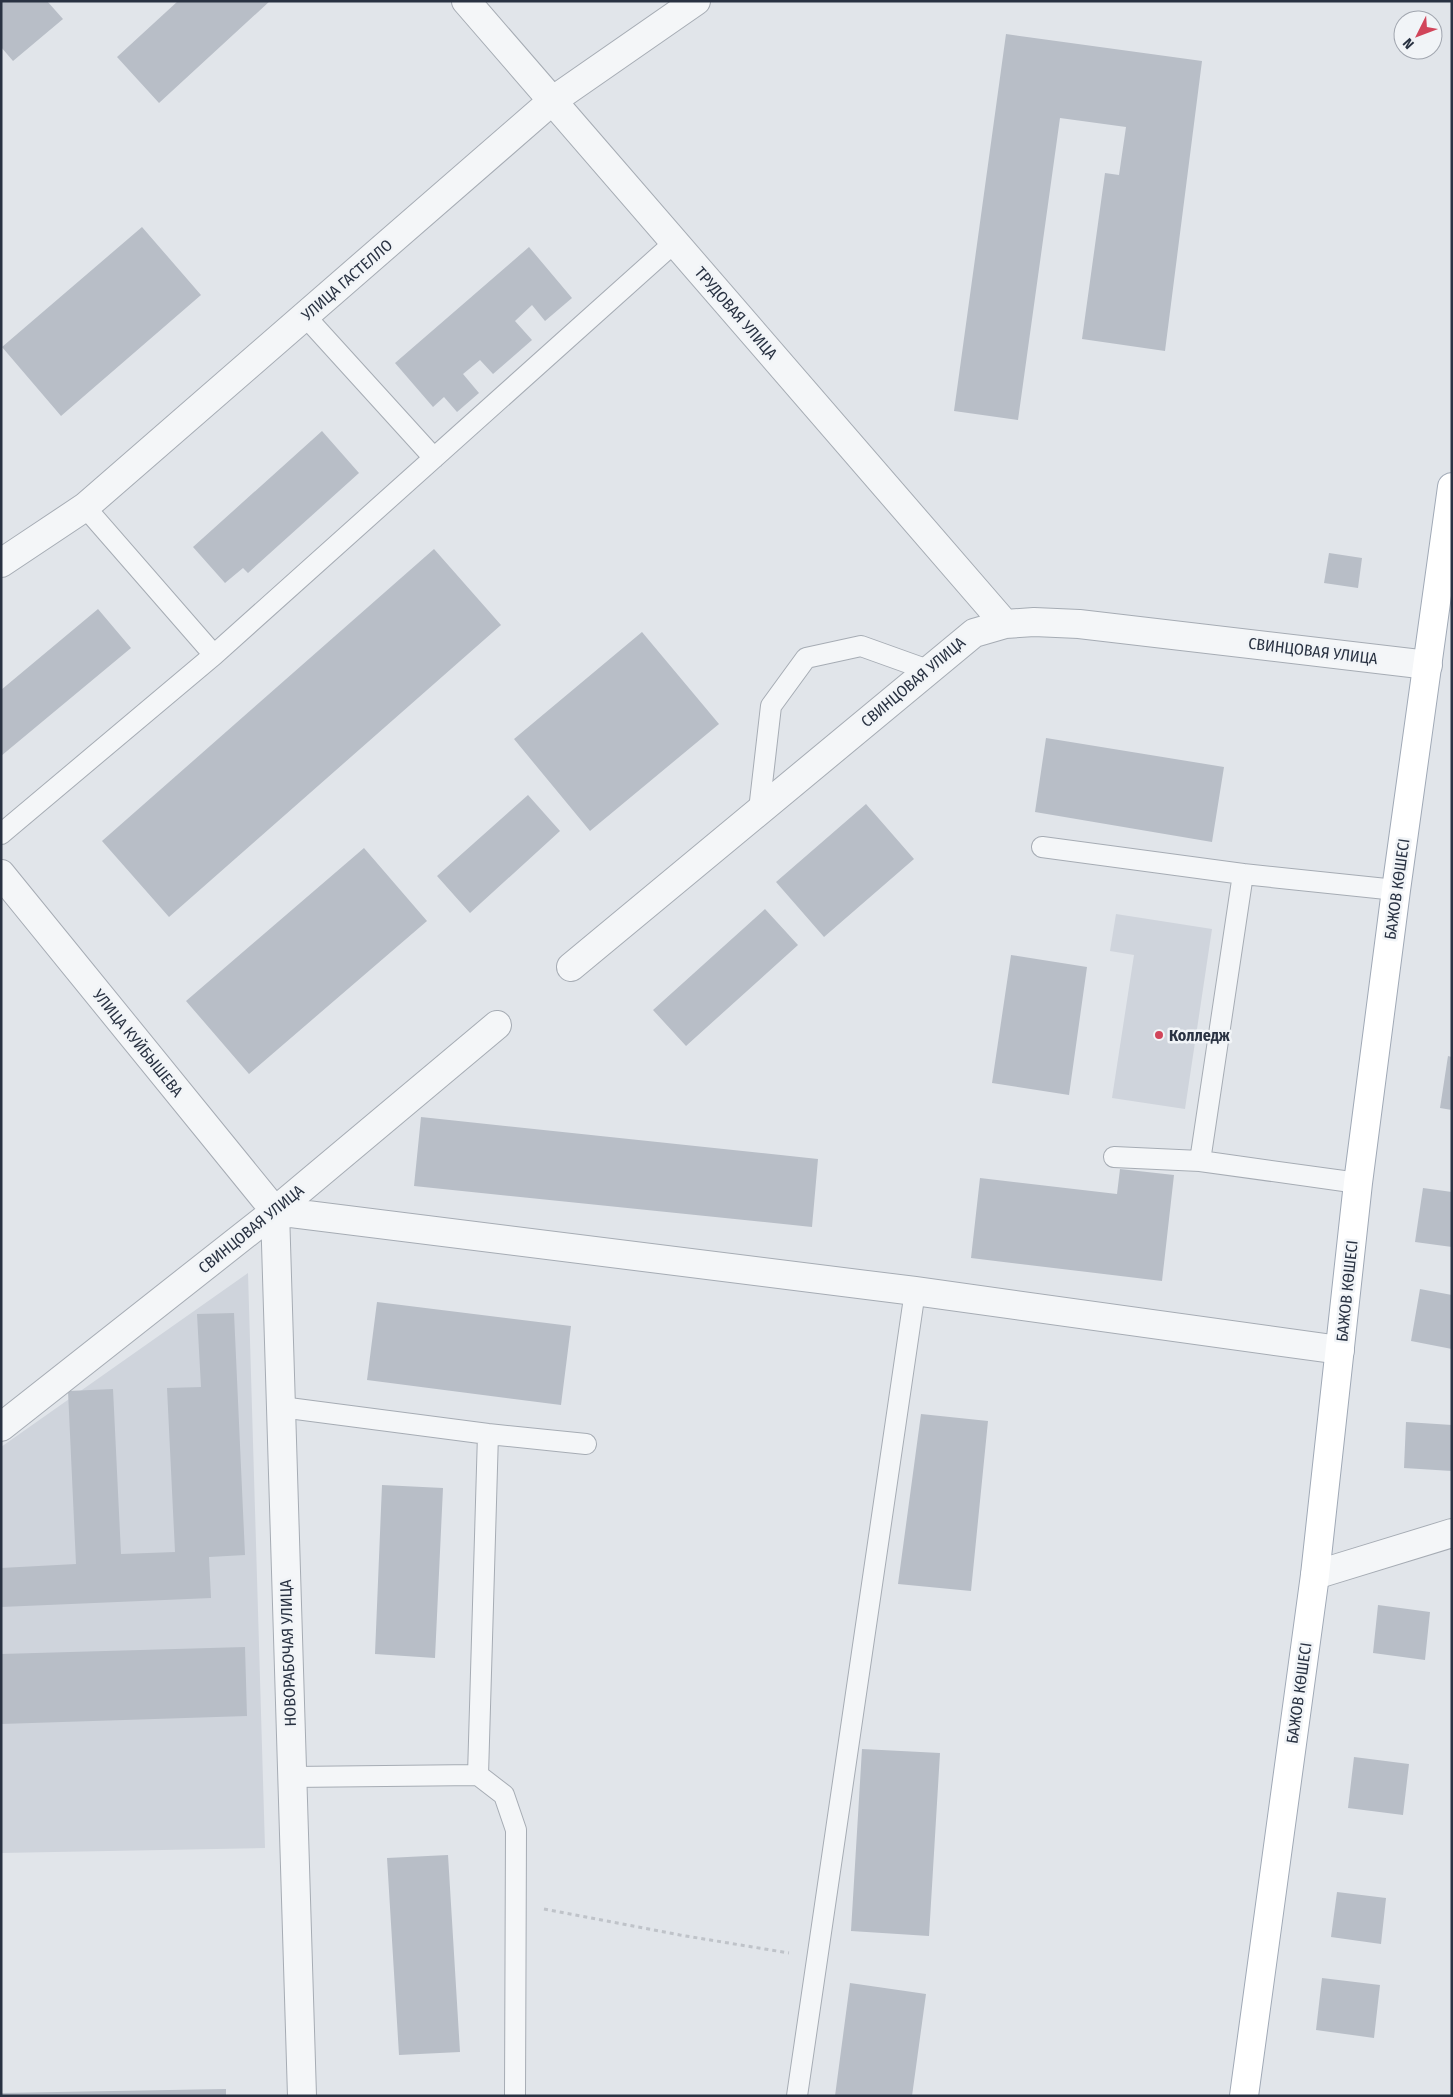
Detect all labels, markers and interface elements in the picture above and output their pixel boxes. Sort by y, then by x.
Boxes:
north arrow [1393,10,1443,60]
text: N [1400,35,1418,52]
street label: УЛИЦА ГАСТЕЛЛО [297,235,396,325]
street label: ТРУДОВАЯ УЛИЦА [691,263,782,363]
street label: СВИНЦОВАЯ УЛИЦА [857,633,969,731]
street label: СВИНЦОВАЯ УЛИЦА [1247,634,1379,668]
street label: БАЖОВ КӨШЕСІ [1380,837,1414,941]
street label: УЛИЦА КУЙБЫШЕВА [88,985,187,1101]
place label: Колледж [1169,1026,1230,1045]
marker: Колледж [1153,1029,1165,1041]
street label: СВИНЦОВАЯ УЛИЦА [194,1180,308,1277]
street label: БАЖОВ КӨШЕСІ [1332,1239,1362,1343]
street label: НОВОРАБОЧАЯ УЛИЦА [276,1579,300,1727]
street label: БАЖОВ КӨШЕСІ [1282,1641,1316,1745]

